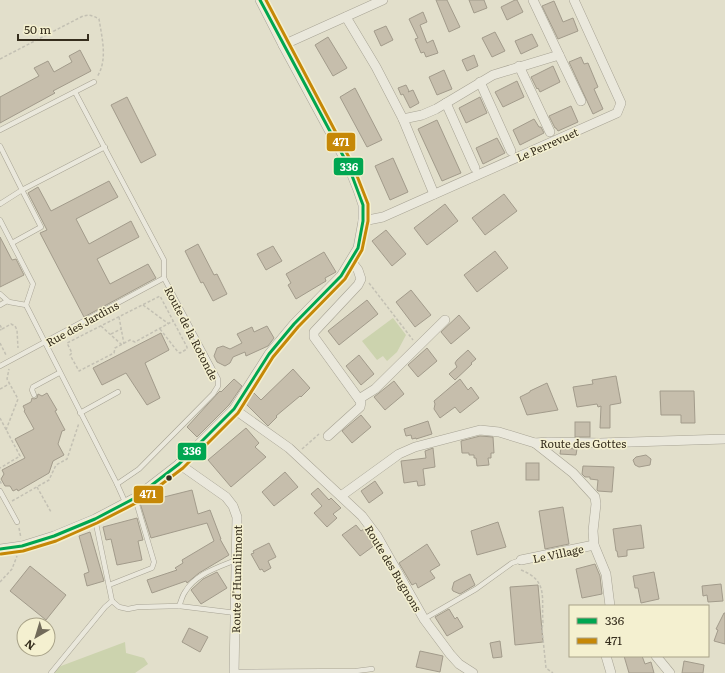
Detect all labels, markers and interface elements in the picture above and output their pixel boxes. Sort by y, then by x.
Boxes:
scale bar [18,16,88,42]
text: 50 m [24,20,51,38]
street label: Le Perrevuet [513,123,581,165]
line badge: 471 [326,132,356,152]
text: 471 [333,133,350,149]
line badge: 336 [333,157,364,176]
text: 336 [340,158,359,174]
street label: Route de la Rotonde [161,283,223,383]
street label: Rue des Jardins [43,296,121,350]
street label: Route des Gottes [540,435,626,451]
line badge: 336 [177,442,207,461]
text: 336 [183,442,202,458]
unlabelled marker [164,473,174,483]
line badge: 471 [133,485,164,504]
text: 471 [140,485,157,501]
street label: Route des Bugnons [362,522,426,614]
street label: Route d'Humilimont [227,524,245,633]
street label: Le Village [531,540,585,566]
legend [569,605,709,657]
text: 336 [605,611,625,629]
north arrow [16,617,56,657]
text: 471 [605,631,622,649]
text: N [21,637,38,655]

